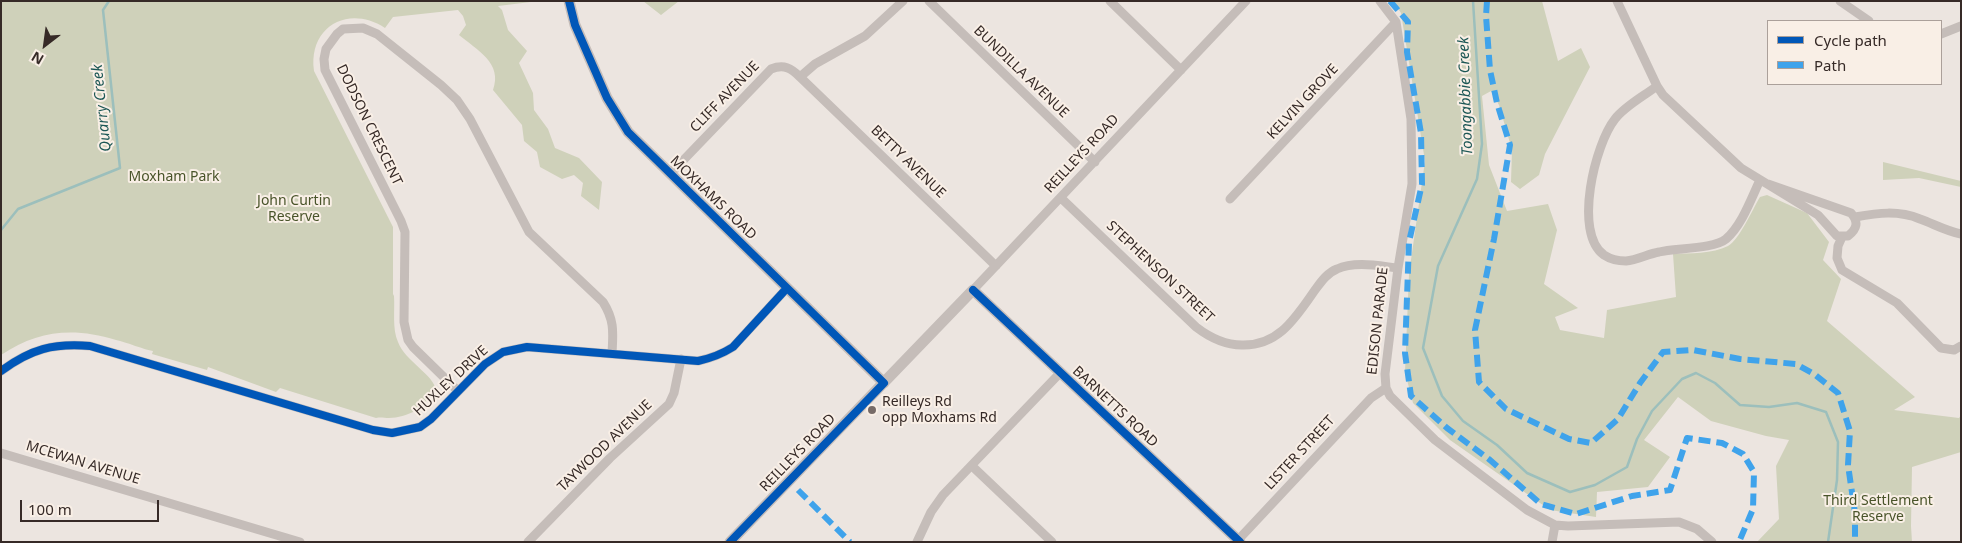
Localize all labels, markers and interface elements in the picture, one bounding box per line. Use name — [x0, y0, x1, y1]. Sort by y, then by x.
north arrow — [20, 20, 70, 70]
legend — [1767, 20, 1942, 85]
street label: BUNDILLA AVENUE — [970, 22, 1072, 122]
text: Cycle path — [1814, 30, 1887, 50]
water label: Toongabbie Creek — [1455, 36, 1477, 156]
text: N — [28, 47, 47, 70]
text: Path — [1814, 55, 1846, 75]
street label: CLIFF AVENUE — [687, 58, 763, 136]
street label: KELVIN GROVE — [1264, 61, 1342, 143]
street label: DODSON CRESCENT — [332, 62, 406, 188]
water label: Quarry Creek — [88, 63, 116, 153]
street label: REILLEYS ROAD — [1041, 111, 1123, 197]
street label: BETTY AVENUE — [867, 122, 949, 202]
street label: MOXHAMS ROAD — [666, 153, 760, 243]
park label: Moxham Park — [128, 169, 220, 185]
park label: John Curtin Reserve — [257, 193, 331, 226]
street label: STEPHENSON STREET — [1103, 218, 1217, 326]
street label: EDISON PARADE — [1364, 266, 1392, 376]
street label: HUXLEY DRIVE — [410, 342, 492, 420]
street label: BARNETTS ROAD — [1069, 363, 1161, 451]
place label: Reilleys Rd opp Moxhams Rd — [882, 394, 997, 427]
street label: TAYWOOD AVENUE — [554, 397, 656, 495]
marker: Reilleys Rd opp Moxhams Rd — [866, 404, 878, 416]
street label: REILLEYS ROAD — [757, 411, 839, 495]
street label: LISTER STREET — [1261, 412, 1339, 494]
street label: MCEWAN AVENUE — [24, 438, 142, 488]
scale bar — [22, 490, 161, 522]
park label: Third Settlement Reserve — [1823, 493, 1933, 526]
text: 100 m — [28, 499, 72, 519]

